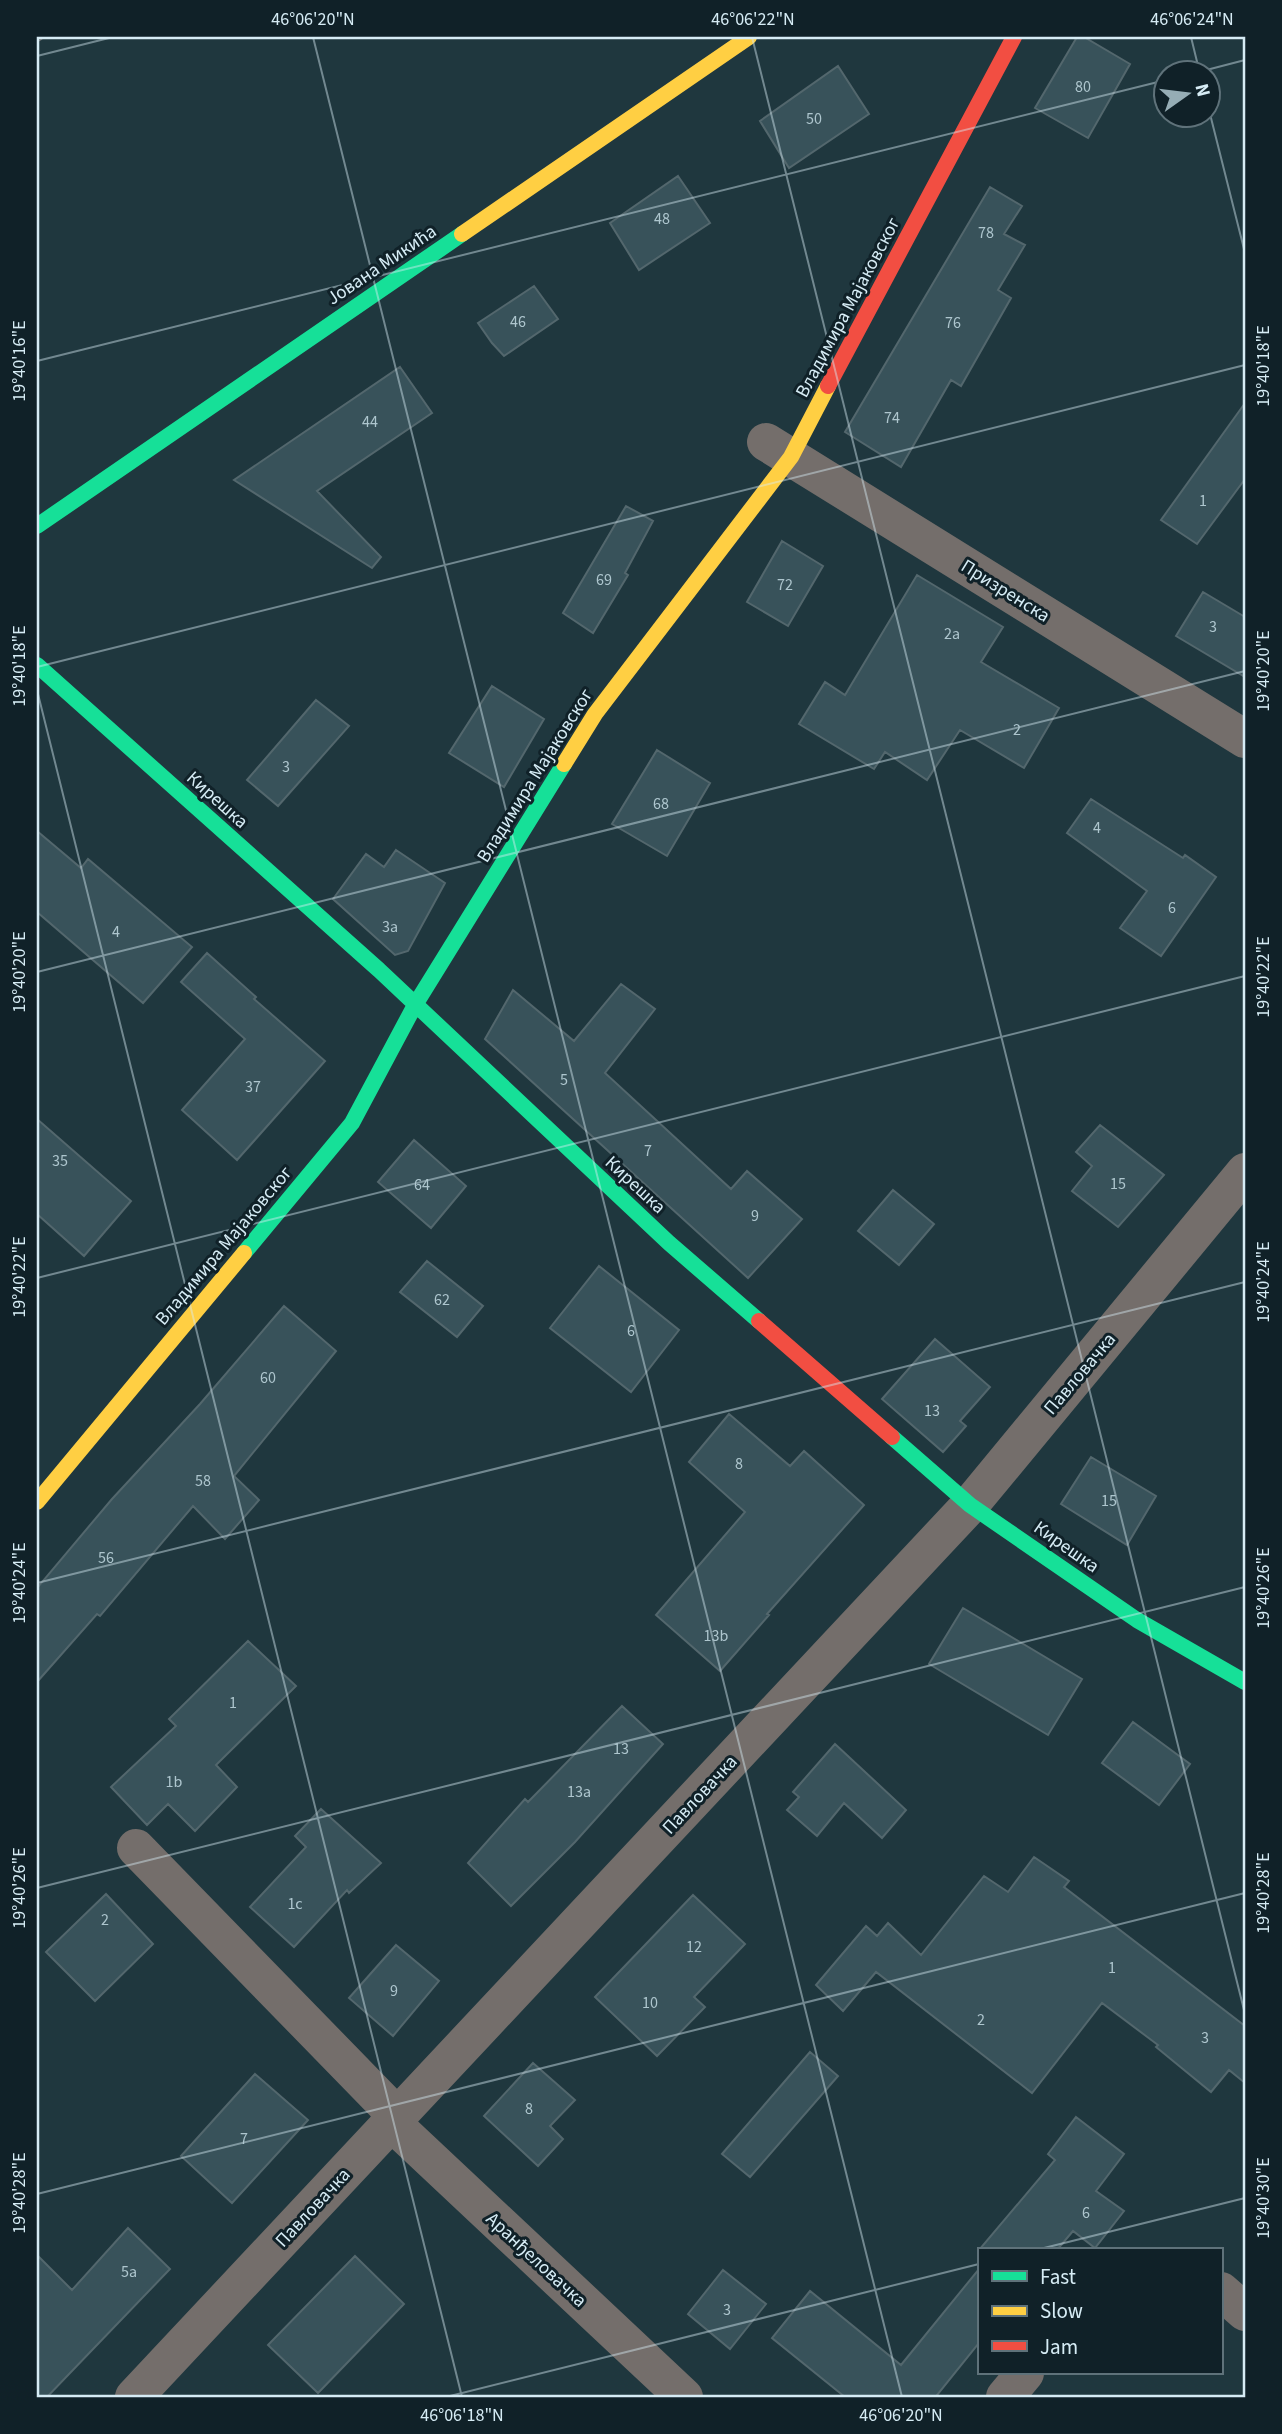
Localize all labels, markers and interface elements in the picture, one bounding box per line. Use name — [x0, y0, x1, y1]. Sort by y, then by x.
text: 46°06'20"N — [271, 7, 355, 32]
text: 46°06'22"N — [711, 7, 795, 32]
text: 46°06'24"N — [1150, 7, 1234, 32]
north arrow — [1152, 60, 1222, 130]
house number: 80 — [1075, 76, 1091, 98]
text: N — [1187, 81, 1217, 100]
house number: 50 — [806, 108, 822, 130]
house number: 48 — [654, 208, 670, 230]
street label: Владимира Мајаковског — [789, 213, 907, 403]
street label: Јована Микића — [322, 218, 442, 312]
house number: 78 — [978, 222, 994, 244]
house number: 46 — [510, 311, 526, 333]
house number: 76 — [945, 312, 961, 334]
text: 19°40'16"E — [7, 320, 32, 402]
text: 19°40'18"E — [1251, 325, 1276, 407]
house number: 74 — [884, 407, 900, 429]
house number: 44 — [362, 411, 378, 433]
house number: 1 — [1199, 490, 1207, 512]
street label: Призренска — [956, 553, 1055, 629]
house number: 69 — [596, 569, 612, 591]
house number: 72 — [777, 574, 793, 596]
house number: 3 — [1209, 616, 1217, 638]
house number: 2a — [944, 623, 960, 645]
text: 19°40'18"E — [7, 625, 32, 707]
text: 19°40'20"E — [1251, 630, 1276, 712]
street label: Владимира Мајаковског — [471, 683, 600, 868]
house number: 2 — [1013, 719, 1021, 741]
house number: 3 — [282, 756, 290, 778]
street label: Кирешка — [180, 765, 254, 835]
house number: 68 — [653, 793, 669, 815]
house number: 4 — [1093, 817, 1101, 839]
house number: 6 — [1168, 897, 1176, 919]
house number: 3a — [382, 916, 398, 938]
house number: 4 — [112, 921, 120, 943]
text: 19°40'20"E — [7, 931, 32, 1013]
text: 19°40'22"E — [1251, 936, 1276, 1018]
house number: 5 — [560, 1069, 568, 1091]
house number: 37 — [245, 1076, 261, 1098]
house number: 7 — [644, 1140, 652, 1162]
house number: 35 — [52, 1150, 68, 1172]
street label: Кирешка — [598, 1150, 672, 1220]
street label: Владимира Мајаковског — [149, 1160, 299, 1331]
house number: 15 — [1110, 1173, 1126, 1195]
house number: 64 — [414, 1174, 430, 1196]
house number: 9 — [751, 1205, 759, 1227]
text: 19°40'22"E — [7, 1236, 32, 1318]
text: 19°40'24"E — [1251, 1241, 1276, 1323]
house number: 62 — [434, 1289, 450, 1311]
house number: 6 — [627, 1320, 635, 1342]
street label: Павловачка — [1038, 1327, 1123, 1421]
house number: 60 — [260, 1367, 276, 1389]
house number: 13 — [924, 1400, 940, 1422]
house number: 8 — [735, 1453, 743, 1475]
house number: 58 — [195, 1470, 211, 1492]
house number: 15 — [1101, 1490, 1117, 1512]
street label: Кирешка — [1028, 1515, 1104, 1580]
text: 19°40'24"E — [7, 1542, 32, 1624]
house number: 56 — [98, 1547, 114, 1569]
text: 19°40'26"E — [1251, 1547, 1276, 1629]
house number: 13b — [704, 1625, 729, 1647]
house number: 1 — [229, 1692, 237, 1714]
house number: 13 — [613, 1738, 629, 1760]
street label: Павловачка — [656, 1749, 744, 1841]
house number: 1b — [166, 1771, 183, 1793]
house number: 13a — [567, 1781, 591, 1803]
text: 19°40'26"E — [7, 1847, 32, 1929]
text: 19°40'28"E — [1251, 1852, 1276, 1934]
house number: 1c — [287, 1893, 303, 1915]
house number: 2 — [101, 1909, 109, 1931]
house number: 12 — [686, 1936, 702, 1958]
house number: 1 — [1108, 1957, 1116, 1979]
house number: 9 — [390, 1980, 398, 2002]
house number: 10 — [642, 1992, 658, 2014]
house number: 2 — [977, 2009, 985, 2031]
house number: 3 — [1201, 2027, 1209, 2049]
house number: 8 — [525, 2098, 533, 2120]
house number: 7 — [240, 2128, 248, 2150]
text: 19°40'28"E — [7, 2152, 32, 2234]
text: 19°40'30"E — [1251, 2157, 1276, 2239]
street label: Павловачка — [269, 2162, 357, 2254]
house number: 6 — [1082, 2202, 1090, 2224]
street label: Аранђеловачка — [480, 2206, 592, 2314]
legend — [978, 2248, 1222, 2374]
house number: 5a — [121, 2261, 137, 2283]
text: Fast — [1040, 2262, 1076, 2292]
text: Slow — [1040, 2296, 1083, 2326]
house number: 3 — [723, 2299, 731, 2321]
text: Jam — [1040, 2332, 1078, 2362]
text: 46°06'18"N — [420, 2403, 504, 2428]
text: 46°06'20"N — [859, 2403, 943, 2428]

